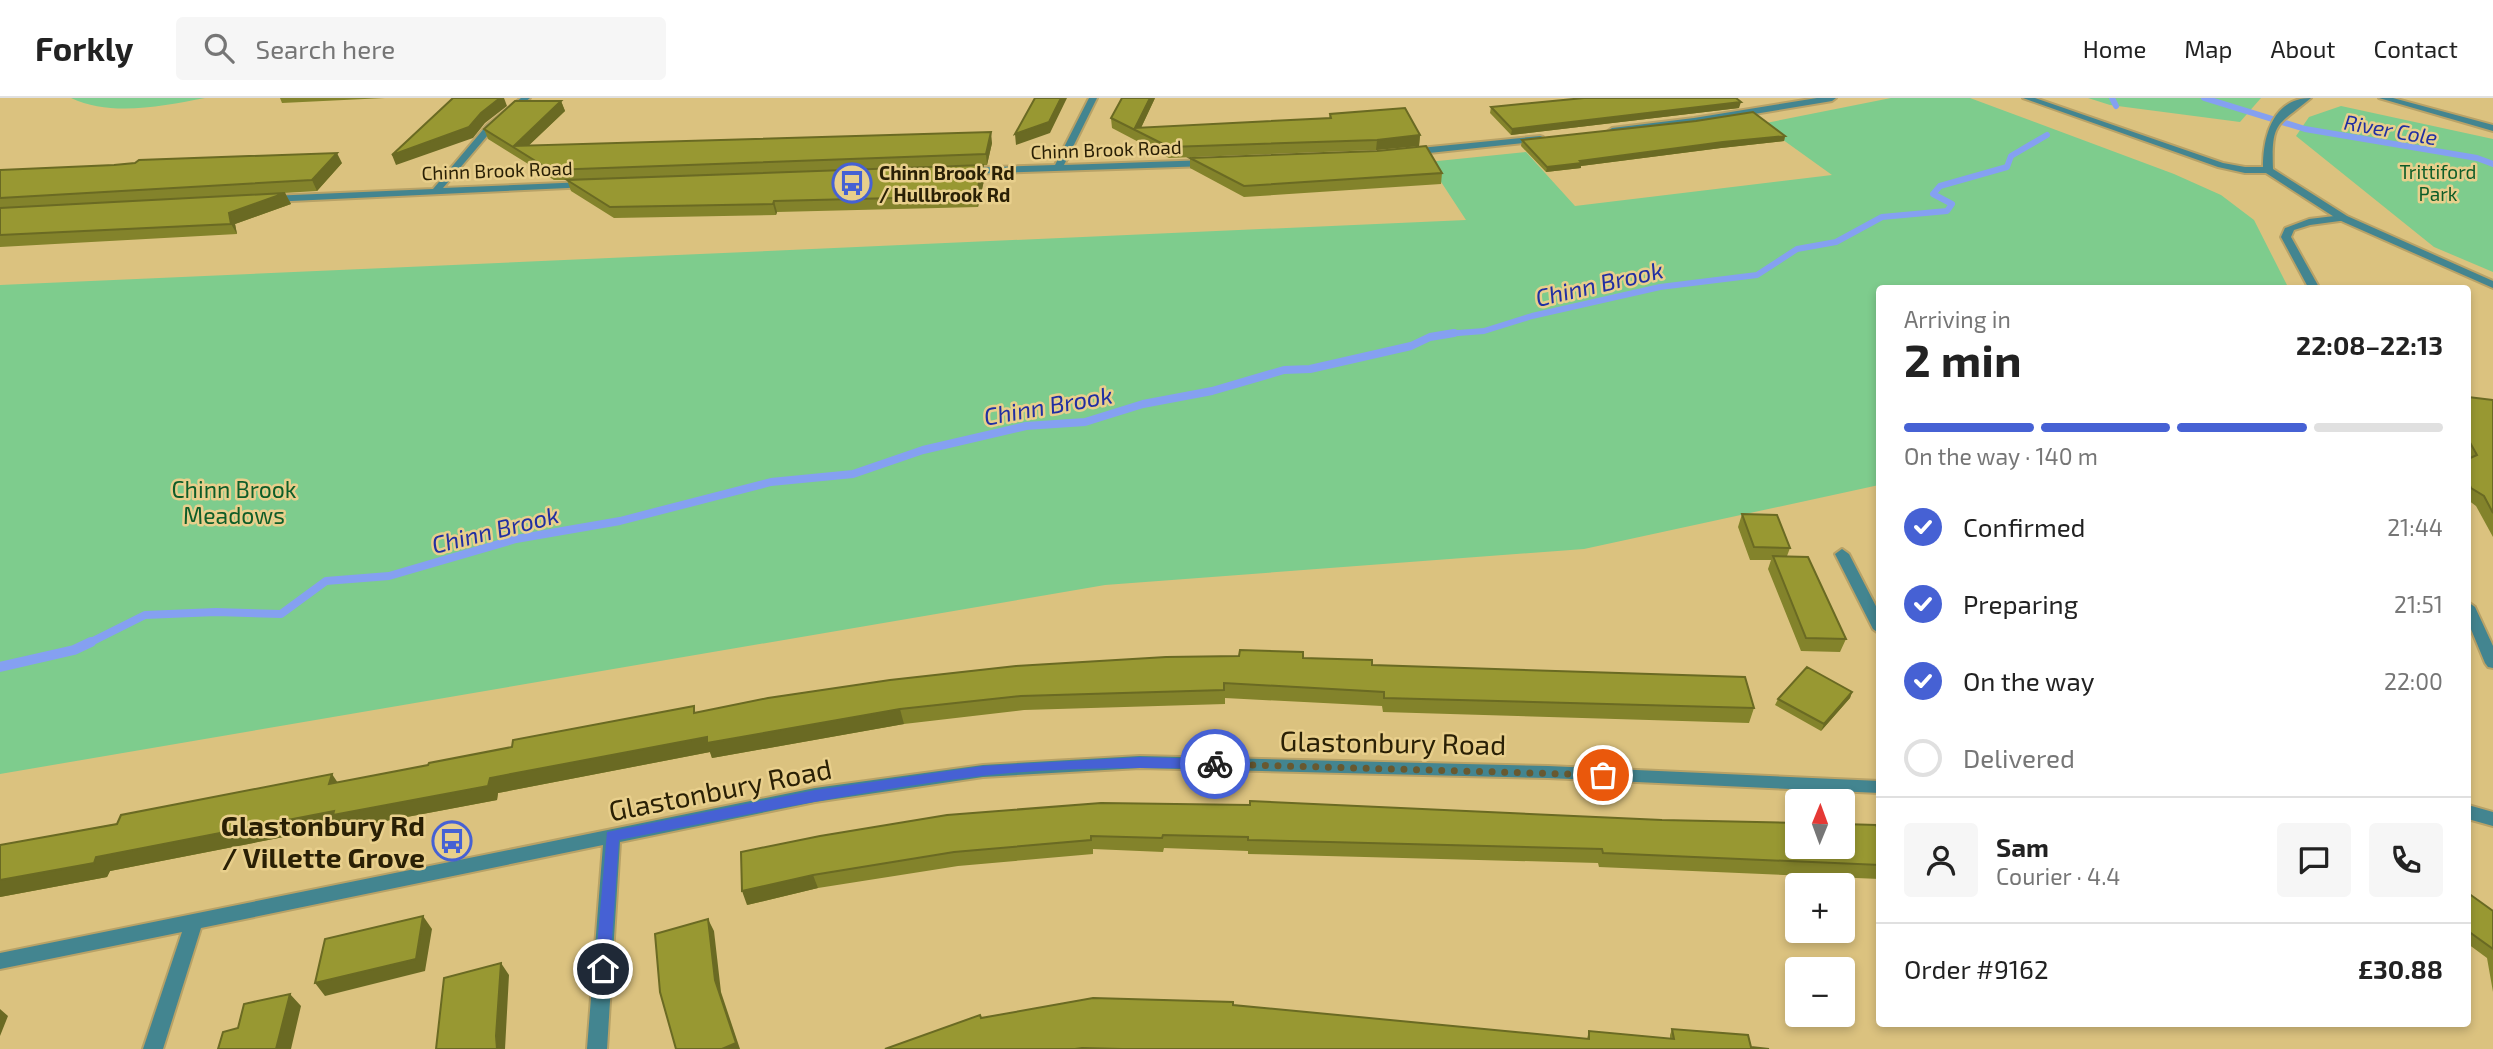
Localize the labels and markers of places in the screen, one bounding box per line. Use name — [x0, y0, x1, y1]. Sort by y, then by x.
place label: Chinn Brook Rd / Hullbrook Rd — [879, 161, 1015, 206]
bus stop icon: Chinn Brook Rd / Hullbrook Rd — [831, 162, 873, 204]
pin — [1573, 745, 1633, 805]
place label: Glastonbury Rd / Villette Grove — [221, 808, 425, 874]
bus stop icon: Glastonbury Rd / Villette Grove — [431, 820, 473, 862]
pin — [573, 939, 633, 999]

